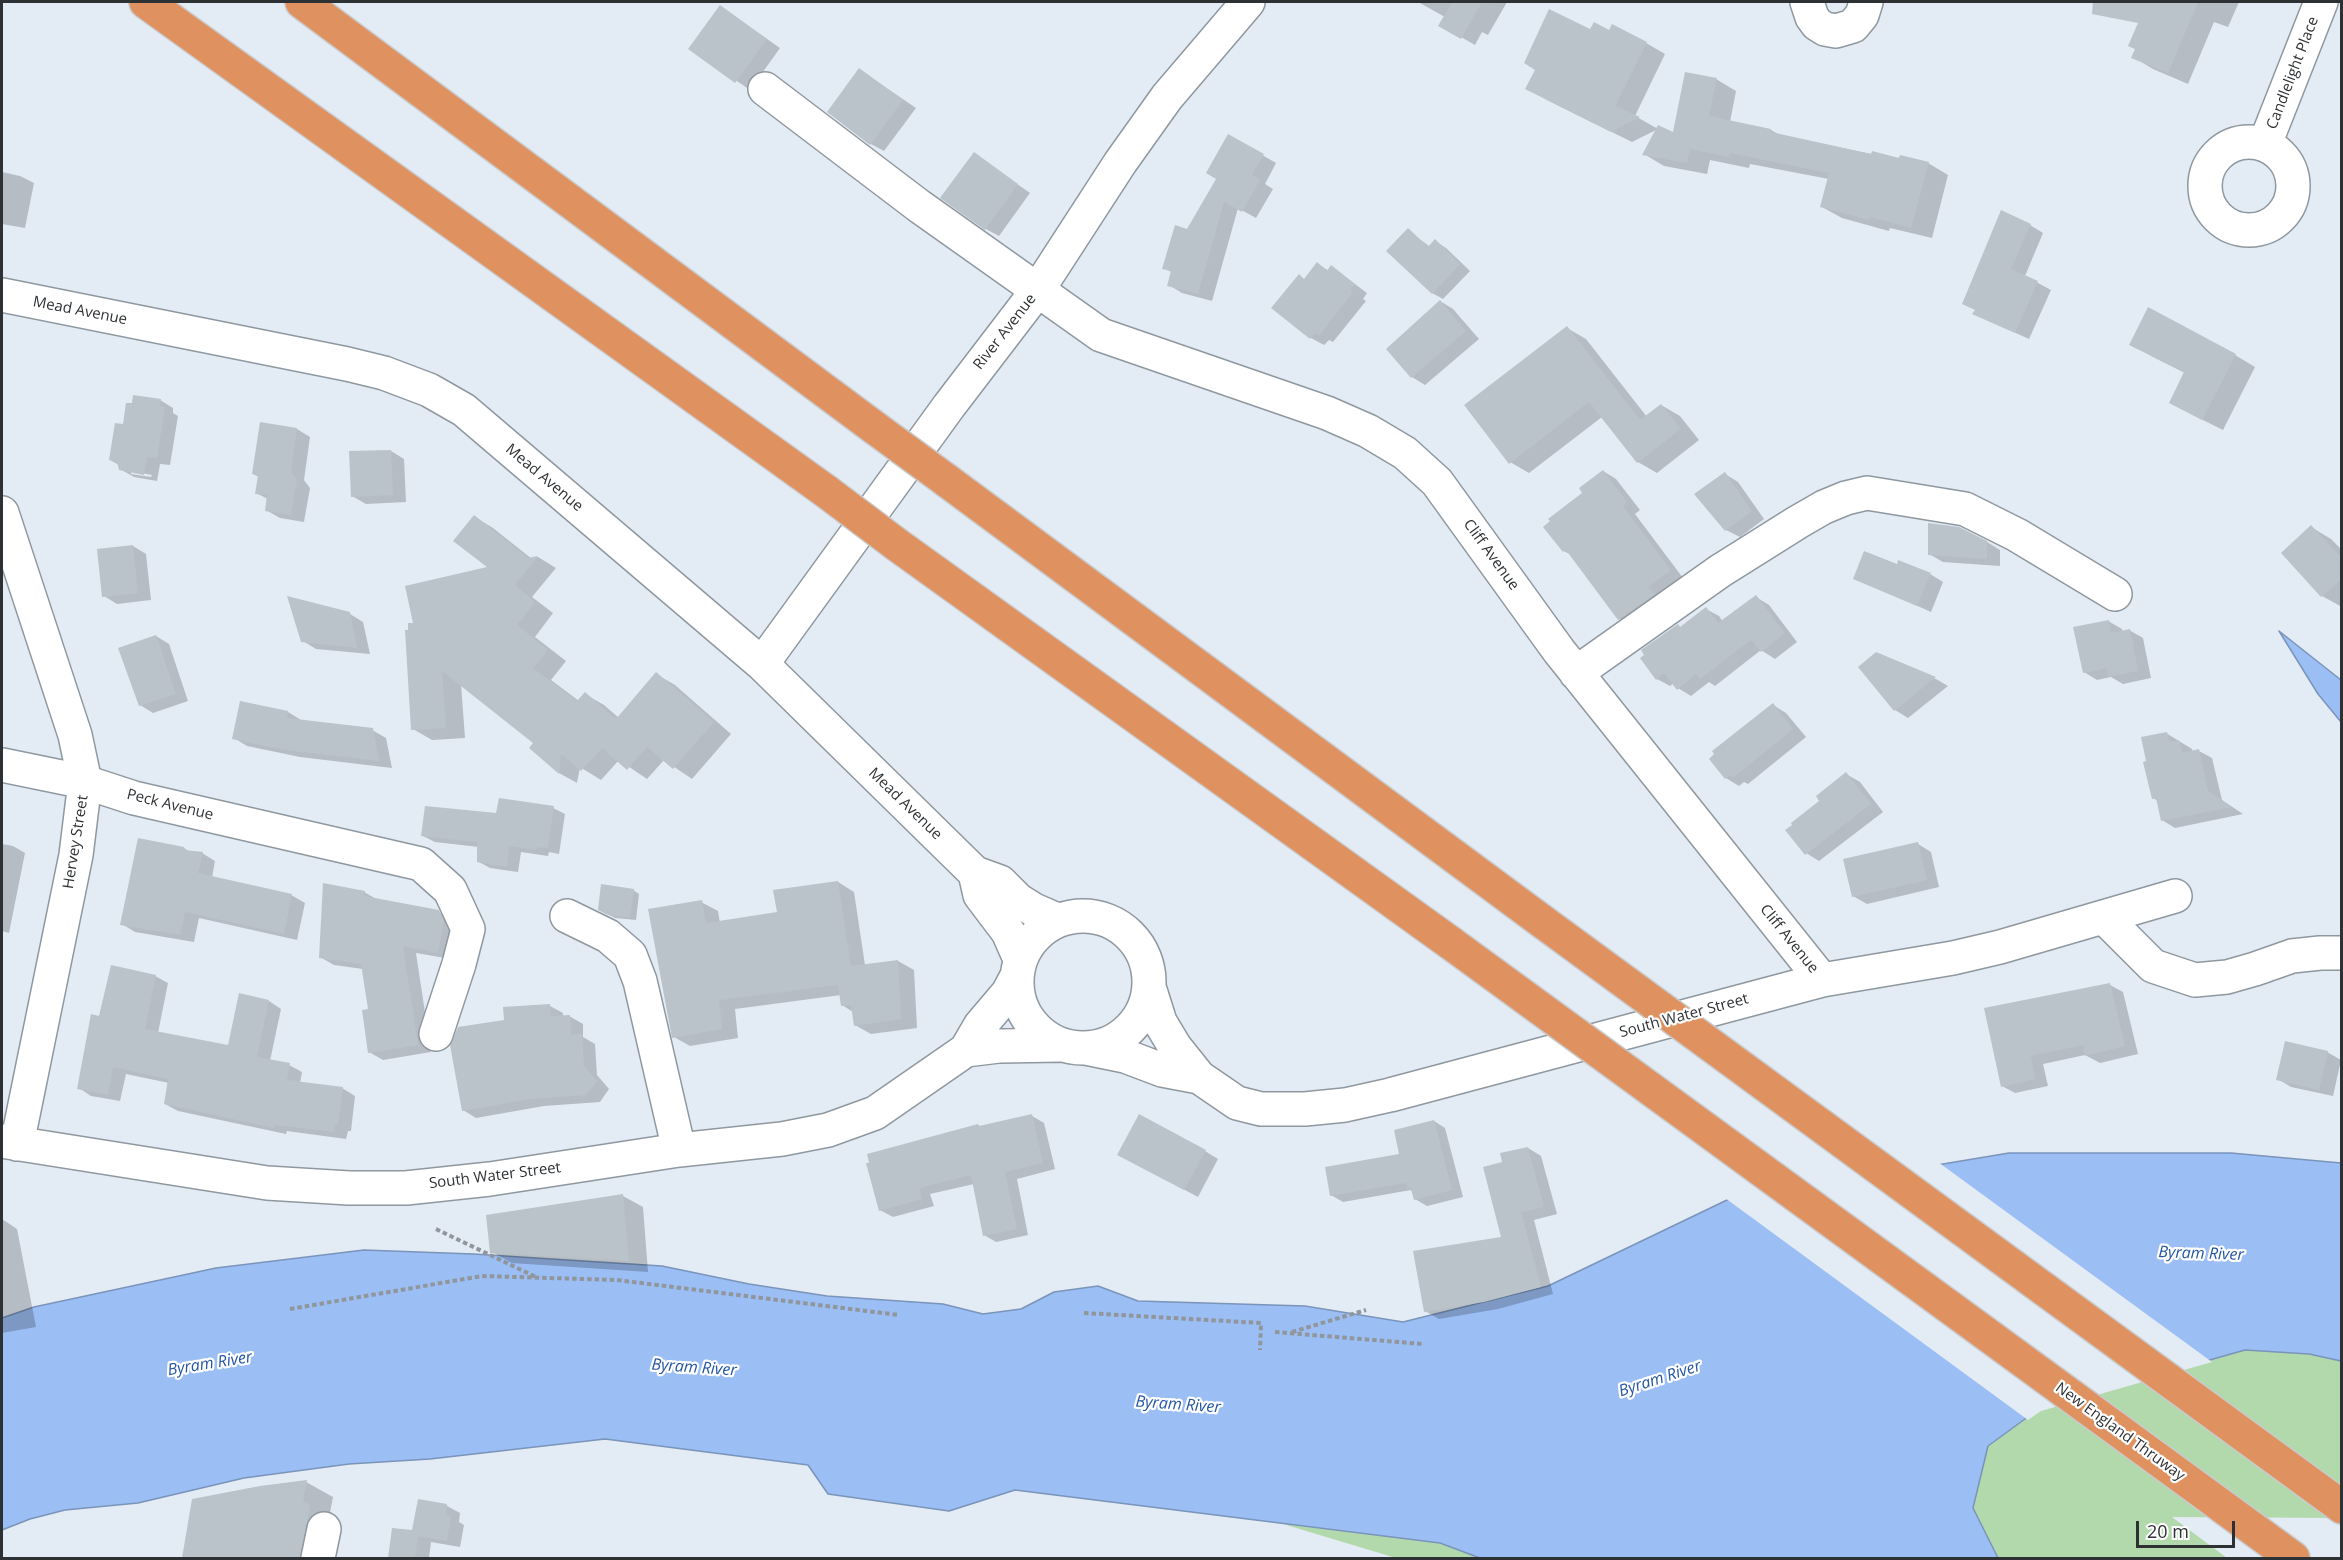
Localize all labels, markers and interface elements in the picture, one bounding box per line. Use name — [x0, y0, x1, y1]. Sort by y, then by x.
street label: Candlelight Place — [2263, 14, 2323, 132]
street label: River Avenue — [970, 291, 1040, 373]
street label: Mead Avenue — [31, 293, 129, 329]
street label: Mead Avenue — [502, 440, 586, 516]
street label: Cliff Avenue — [1459, 516, 1523, 594]
street label: Mead Avenue — [864, 764, 946, 844]
street label: Peck Avenue — [125, 786, 215, 824]
street label: Hervey Street — [60, 794, 92, 890]
street label: Cliff Avenue — [1756, 901, 1822, 977]
street label: South Water Street — [1618, 990, 1750, 1042]
street label: South Water Street — [428, 1159, 562, 1193]
water label: Byram River — [2158, 1243, 2244, 1265]
water label: Byram River — [166, 1348, 254, 1380]
water label: Byram River — [651, 1355, 737, 1381]
water label: Byram River — [1616, 1357, 1704, 1401]
street label: New England Thruway — [2052, 1379, 2188, 1485]
water label: Byram River — [1135, 1392, 1221, 1418]
scale bar — [2139, 1509, 2238, 1547]
text: 20 m — [2147, 1519, 2189, 1543]

